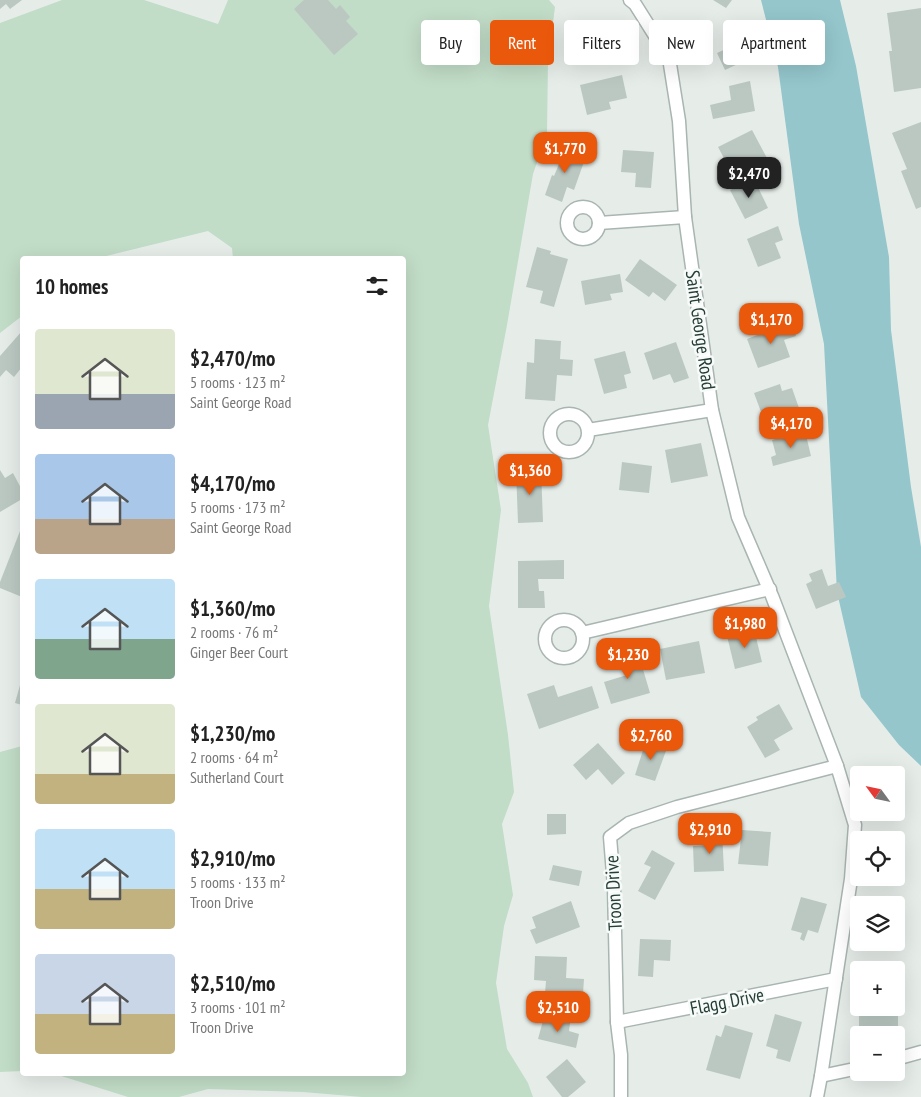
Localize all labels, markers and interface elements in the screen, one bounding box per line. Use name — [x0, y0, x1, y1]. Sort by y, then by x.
chip: Buy — [421, 20, 480, 65]
chip: Rent — [490, 20, 554, 65]
chip: Filters — [564, 20, 639, 65]
chip: New — [649, 20, 713, 65]
chip: Apartment — [723, 20, 825, 65]
pin: $1,770 — [524, 132, 606, 174]
text: $1,770 — [544, 138, 586, 158]
pin: $2,470 — [708, 156, 790, 199]
text: $2,470 — [728, 163, 770, 183]
street label: Saint George Road — [681, 269, 721, 391]
icon: filters — [363, 272, 391, 300]
text: 10 homes — [35, 273, 108, 300]
pin: $1,170 — [730, 302, 812, 345]
text: $1,170 — [750, 309, 792, 329]
text: $2,470/mo — [190, 345, 275, 372]
icon: home — [75, 349, 135, 409]
text: 5 rooms · 123 m² — [190, 372, 286, 392]
text: Saint George Road — [190, 392, 291, 412]
pin: $4,170 — [750, 406, 832, 449]
text: $4,170 — [770, 413, 812, 433]
pin: $1,360 — [489, 454, 571, 496]
text: $1,360 — [509, 460, 551, 480]
text: $4,170/mo — [190, 470, 275, 497]
icon: home — [75, 474, 135, 534]
text: 5 rooms · 173 m² — [190, 497, 286, 517]
text: Saint George Road — [190, 517, 291, 537]
text: $1,360/mo — [190, 595, 275, 622]
icon: home — [75, 599, 135, 659]
pin: $1,980 — [704, 606, 786, 649]
text: $1,980 — [724, 613, 766, 633]
text: 2 rooms · 76 m² — [190, 622, 278, 642]
pin: $1,230 — [587, 638, 669, 680]
text: Ginger Beer Court — [190, 642, 288, 662]
text: $1,230 — [607, 644, 649, 664]
pin: $2,760 — [610, 718, 692, 761]
text: $1,230/mo — [190, 720, 275, 747]
icon: home — [75, 724, 135, 784]
text: $2,760 — [630, 725, 672, 745]
text: 2 rooms · 64 m² — [190, 747, 278, 767]
north arrow — [850, 766, 905, 821]
map controls — [850, 766, 905, 1081]
text: Sutherland Court — [190, 767, 284, 787]
pin: $2,910 — [669, 812, 751, 855]
text: $2,910 — [689, 819, 731, 839]
button: locate — [850, 831, 905, 886]
text: $2,910/mo — [190, 845, 275, 872]
icon: home — [75, 849, 135, 909]
street label: Troon Drive — [599, 855, 627, 931]
text: 5 rooms · 133 m² — [190, 872, 286, 892]
text: Troon Drive — [190, 892, 254, 912]
button: layers — [850, 896, 905, 951]
button: + — [850, 961, 905, 1016]
text: $2,510/mo — [190, 970, 275, 997]
icon: home — [75, 974, 135, 1034]
street label: Flagg Drive — [688, 982, 766, 1020]
pin: $2,510 — [517, 990, 599, 1033]
text: 3 rooms · 101 m² — [190, 997, 286, 1017]
text: $2,510 — [537, 997, 579, 1017]
text: Troon Drive — [190, 1017, 254, 1037]
button: − — [850, 1026, 905, 1081]

